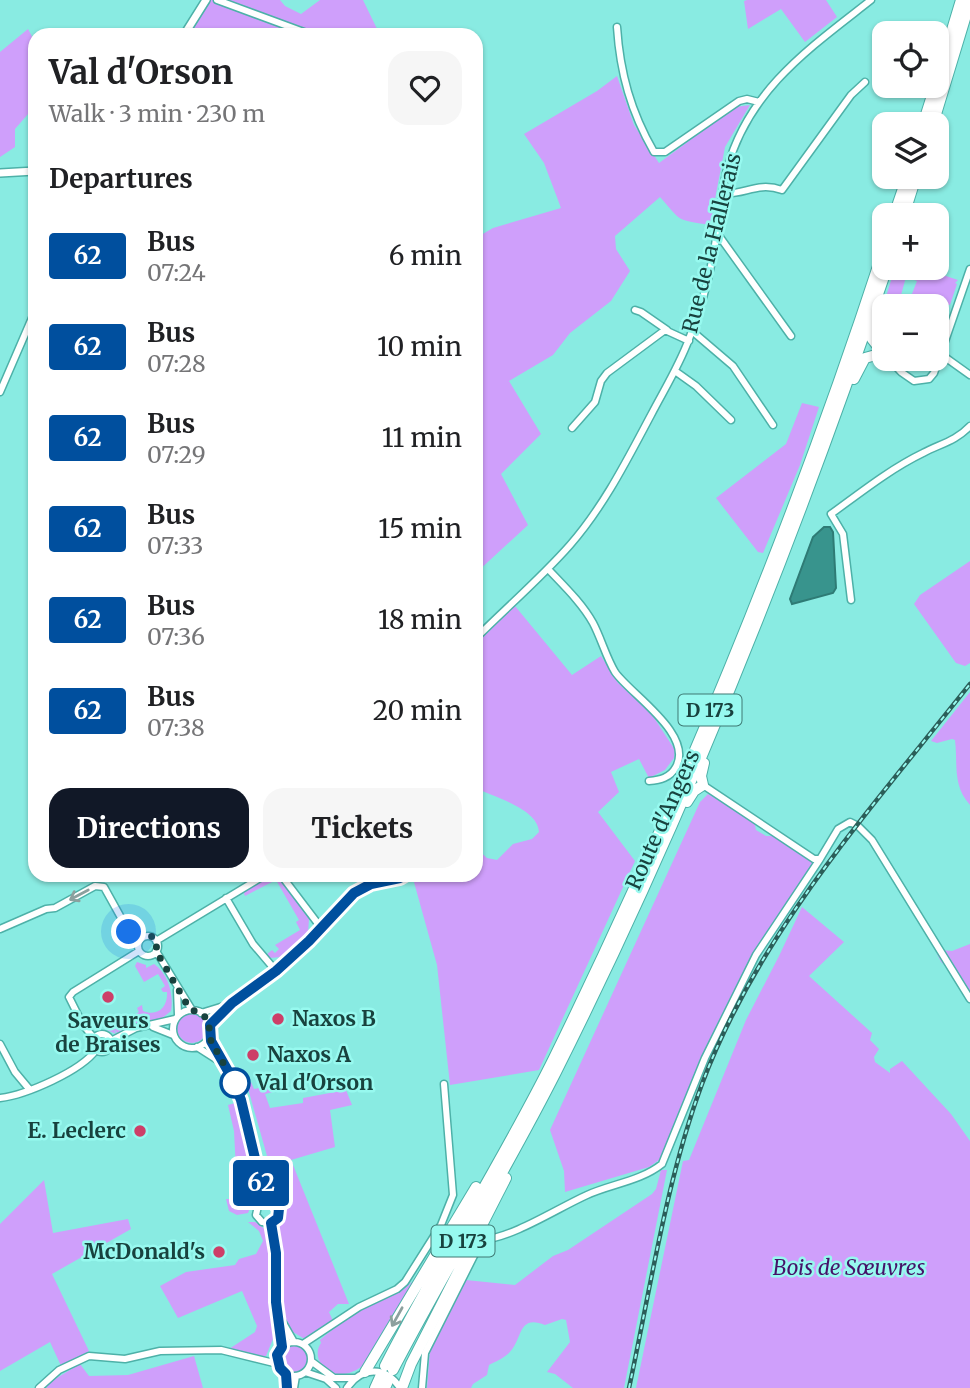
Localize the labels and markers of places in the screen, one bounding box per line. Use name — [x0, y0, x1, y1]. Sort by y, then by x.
marker: Saveurs de Braises — [100, 989, 116, 1005]
place label: Naxos B — [292, 1005, 376, 1032]
place label: Saveurs de Braises — [55, 1007, 161, 1058]
marker: Naxos B — [270, 1011, 286, 1027]
place label: Naxos A — [267, 1041, 352, 1068]
marker: Naxos A — [245, 1047, 261, 1063]
marker: Val d'Orson — [220, 1068, 250, 1098]
place label: Val d'Orson — [255, 1069, 373, 1096]
place label: E. Leclerc — [27, 1117, 126, 1144]
marker: E. Leclerc — [132, 1123, 148, 1139]
place label: McDonald's — [83, 1238, 205, 1265]
marker: McDonald's — [211, 1244, 227, 1260]

